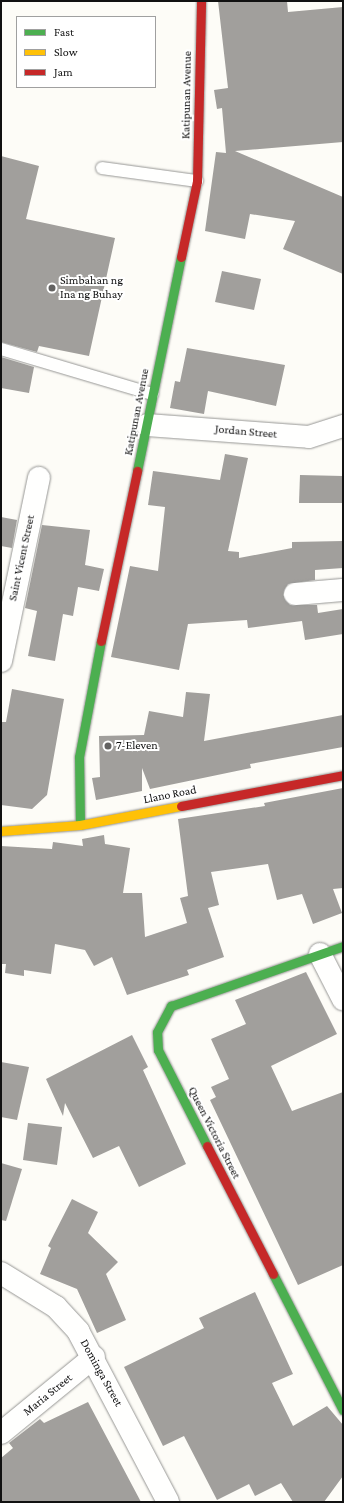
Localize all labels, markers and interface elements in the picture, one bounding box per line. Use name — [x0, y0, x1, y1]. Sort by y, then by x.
legend — [16, 16, 156, 88]
text: Fast — [54, 25, 74, 39]
text: Slow — [54, 45, 78, 59]
street label: Katipunan Avenue — [179, 51, 195, 139]
text: Jam — [54, 65, 73, 79]
place label: Simbahan ng Ina ng Buhay — [60, 274, 123, 302]
marker: Simbahan ng Ina ng Buhay — [47, 283, 57, 293]
street label: Katipunan Avenue — [122, 367, 152, 457]
street label: Jordan Street — [214, 422, 278, 442]
street label: Saint Vicent Street — [6, 514, 38, 602]
place label: 7-Eleven — [116, 739, 158, 753]
marker: 7-Eleven — [103, 741, 113, 751]
street label: Llano Road — [142, 783, 198, 807]
street label: Queen Victoria Street — [185, 1084, 243, 1182]
street label: Dominga Street — [77, 1337, 125, 1409]
street label: Maria Street — [21, 1371, 75, 1419]

